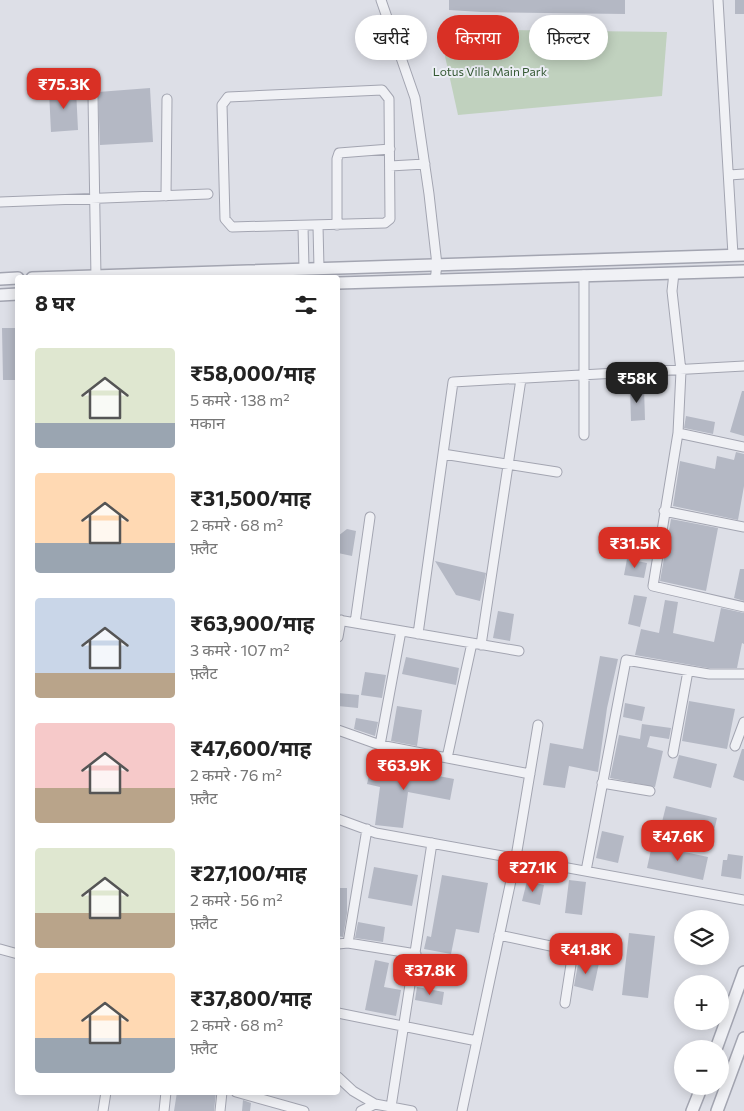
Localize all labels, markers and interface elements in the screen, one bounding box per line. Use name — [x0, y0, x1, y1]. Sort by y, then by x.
chip: खरीदें — [355, 15, 427, 60]
chip: किराया — [437, 15, 519, 60]
chip: फ़िल्टर — [529, 15, 608, 60]
park label: Lotus Villa Main Park — [433, 64, 548, 78]
pin: ₹75.3K — [23, 68, 105, 110]
text: ₹75.3K — [38, 74, 90, 93]
text: 8 घर — [35, 290, 75, 315]
icon: filters — [292, 291, 320, 319]
text: ₹58,000/माह — [190, 360, 316, 385]
pin: ₹58K — [607, 362, 667, 404]
icon: home — [75, 368, 135, 428]
text: ₹58K — [617, 368, 657, 387]
text: 5 कमरे · 138 m² — [190, 390, 290, 409]
text: मकान — [190, 413, 225, 432]
text: ₹31,500/माह — [190, 485, 311, 510]
icon: home — [75, 493, 135, 553]
text: 2 कमरे · 68 m² — [190, 515, 283, 534]
pin: ₹31.5K — [594, 526, 676, 569]
text: ₹31.5K — [609, 533, 661, 552]
text: फ़्लैट — [190, 538, 218, 557]
text: ₹63,900/माह — [190, 610, 314, 635]
icon: home — [75, 618, 135, 678]
text: 3 कमरे · 107 m² — [190, 640, 290, 659]
text: फ़्लैट — [190, 663, 218, 682]
text: ₹47,600/माह — [190, 735, 311, 760]
icon: home — [75, 743, 135, 803]
pin: ₹63.9K — [363, 748, 445, 791]
text: ₹63.9K — [377, 755, 431, 774]
text: 2 कमरे · 76 m² — [190, 765, 282, 784]
text: फ़्लैट — [190, 788, 218, 807]
pin: ₹47.6K — [637, 820, 719, 862]
text: ₹47.6K — [652, 826, 704, 845]
pin: ₹27.1K — [492, 850, 574, 893]
text: ₹27.1K — [509, 857, 557, 876]
text: ₹27,100/माह — [190, 860, 307, 885]
icon: home — [75, 868, 135, 928]
text: 2 कमरे · 56 m² — [190, 890, 283, 909]
map controls — [674, 910, 729, 1095]
button: layers — [674, 910, 729, 965]
text: फ़्लैट — [190, 913, 218, 932]
pin: ₹41.8K — [545, 932, 627, 975]
text: ₹41.8K — [560, 939, 612, 958]
pin: ₹37.8K — [389, 954, 471, 996]
text: ₹37.8K — [404, 960, 456, 979]
button: + — [674, 975, 729, 1030]
text: ₹37,800/माह — [190, 985, 312, 1010]
icon: home — [75, 993, 135, 1053]
text: 2 कमरे · 68 m² — [190, 1015, 283, 1034]
text: फ़्लैट — [190, 1038, 218, 1057]
button: − — [674, 1040, 729, 1095]

